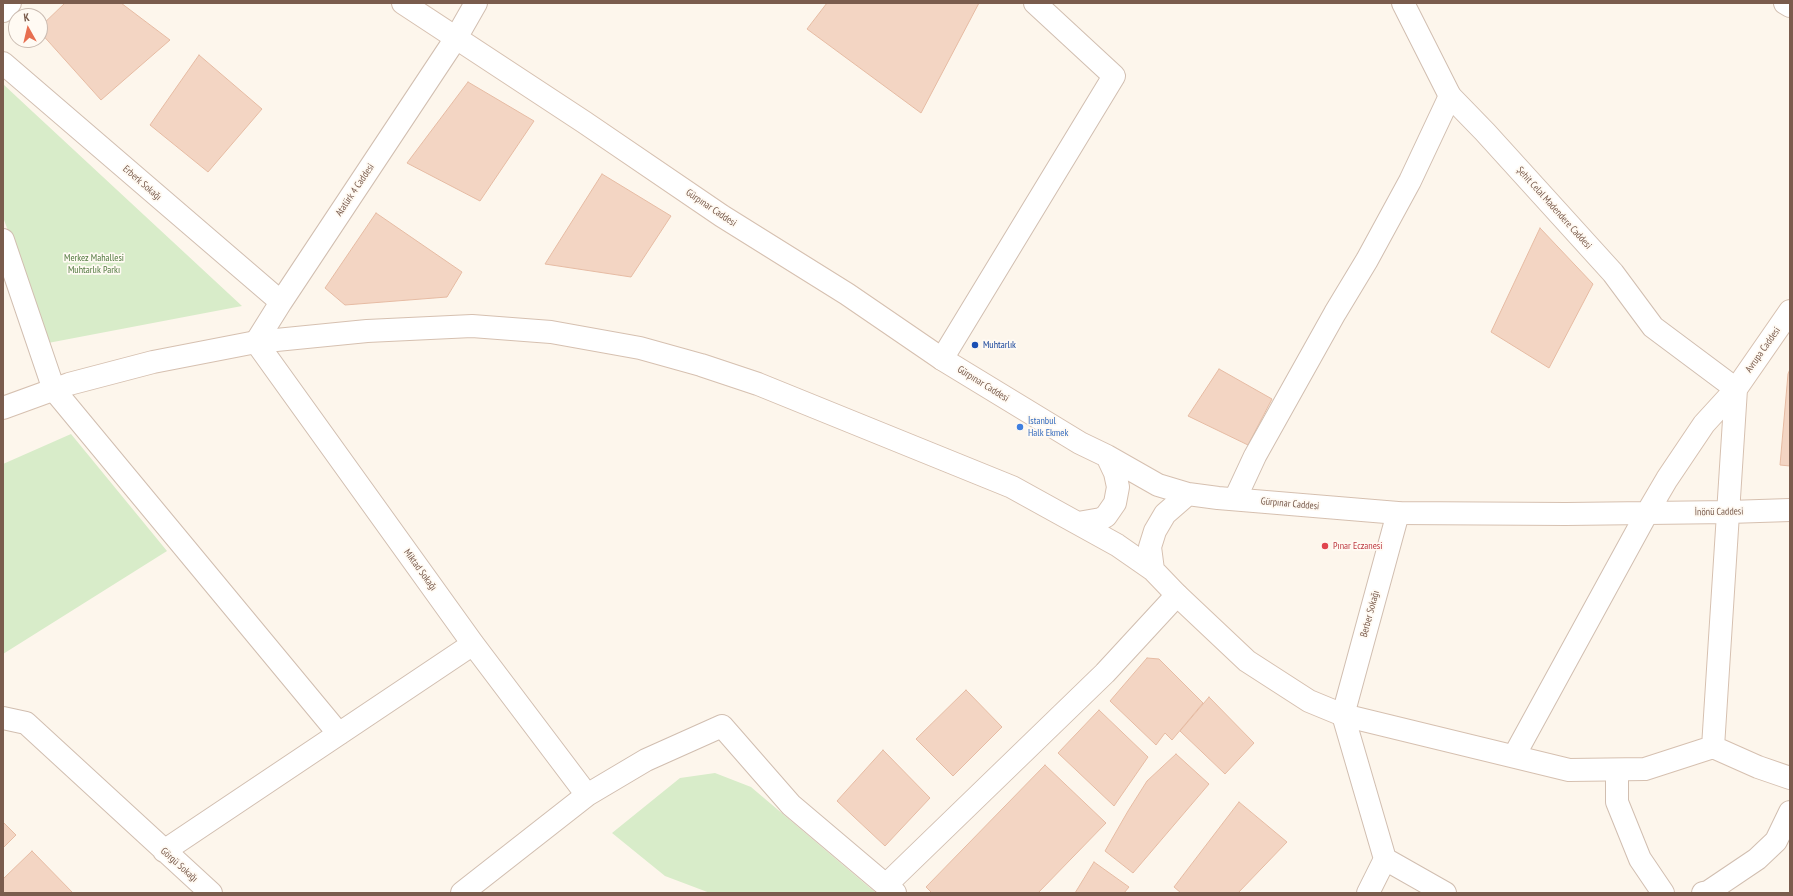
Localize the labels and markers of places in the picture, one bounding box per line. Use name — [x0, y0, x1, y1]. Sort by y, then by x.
place label: Muhtarlık — [983, 339, 1016, 351]
marker: Muhtarlık — [970, 340, 980, 350]
place label: İstanbul Halk Ekmek — [1028, 415, 1068, 438]
marker: İstanbul Halk Ekmek — [1015, 422, 1025, 432]
place label: Pınar Eczanesi — [1333, 540, 1382, 552]
marker: Pınar Eczanesi — [1320, 541, 1330, 551]

